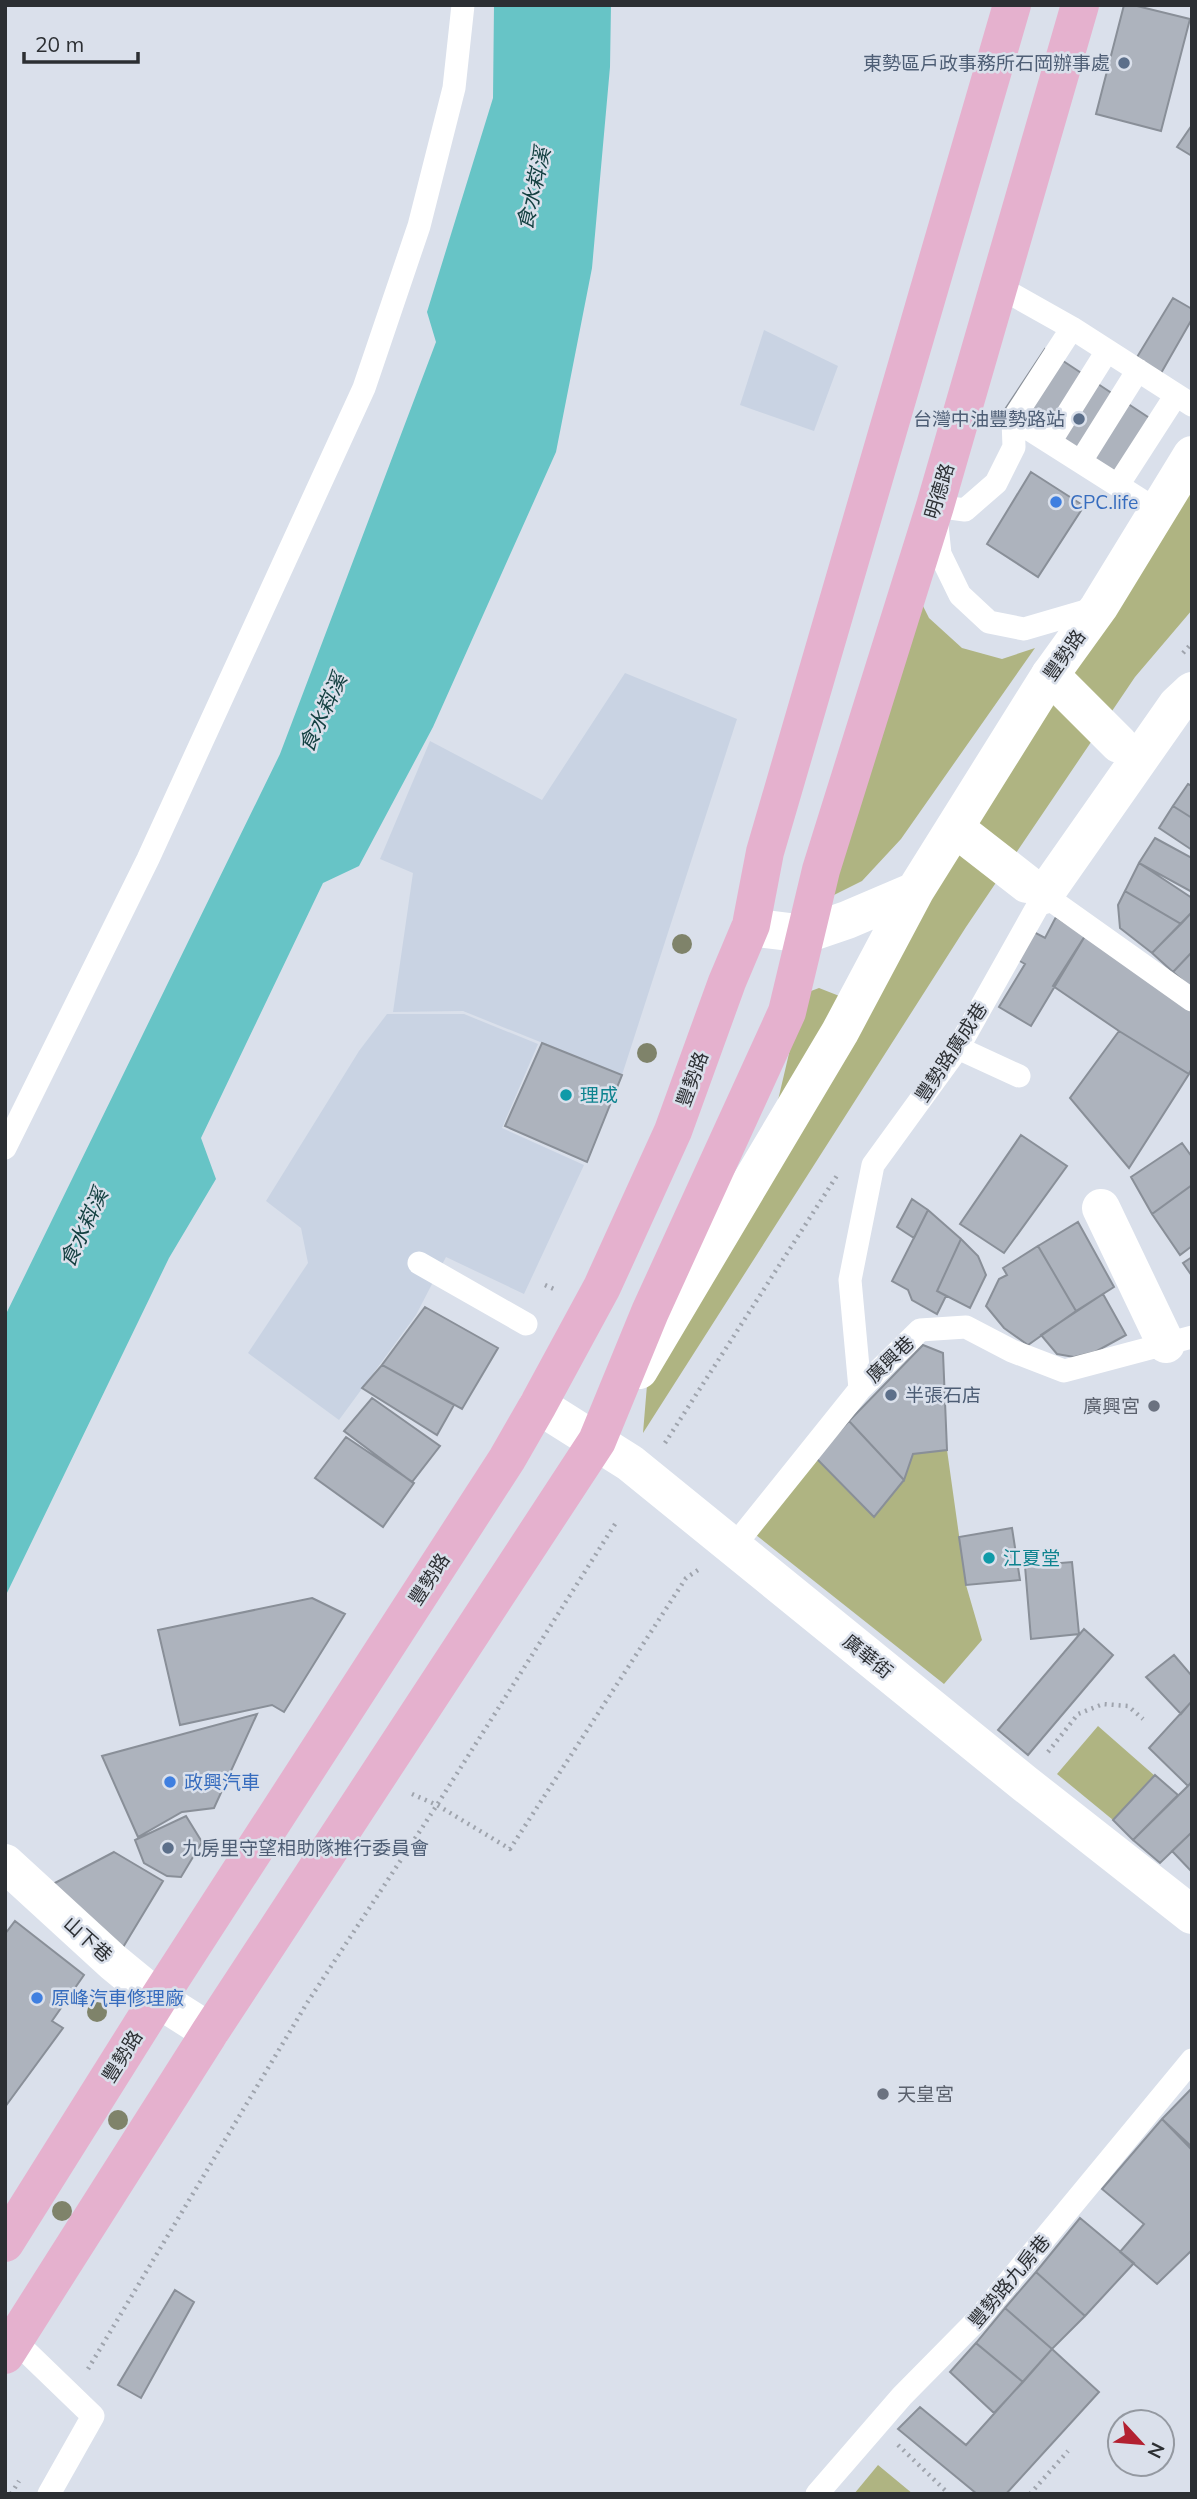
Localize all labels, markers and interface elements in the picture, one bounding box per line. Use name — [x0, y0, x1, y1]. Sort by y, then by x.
scale bar — [24, 21, 138, 65]
text: 20 m — [35, 31, 84, 57]
place label: 東勢區戶政事務所石岡辦事處 — [863, 51, 1110, 75]
marker: 東勢區戶政事務所石岡辦事處 — [1116, 55, 1132, 71]
water label: 食水嵙溪 — [511, 142, 556, 233]
place label: 台灣中油豐勢路站 — [913, 407, 1065, 431]
marker: 台灣中油豐勢路站 — [1071, 411, 1087, 427]
street label: 明德路 — [919, 460, 959, 522]
place label: CPC.life — [1070, 490, 1138, 514]
marker: CPC.life — [1048, 494, 1064, 510]
street label: 豐勢路 — [1038, 625, 1090, 685]
water label: 食水嵙溪 — [293, 666, 353, 756]
street label: 豐勢路廣成巷 — [910, 998, 992, 1106]
street label: 豐勢路 — [671, 1048, 713, 1110]
place label: 理成 — [580, 1083, 618, 1107]
marker: 理成 — [558, 1087, 574, 1103]
water label: 食水嵙溪 — [54, 1181, 114, 1271]
street label: 廣興巷 — [861, 1331, 919, 1387]
place label: 半張石店 — [905, 1383, 981, 1407]
marker: 半張石店 — [883, 1387, 899, 1403]
place label: 廣興宮 — [1083, 1394, 1140, 1418]
marker: 廣興宮 — [1146, 1398, 1162, 1414]
place label: 江夏堂 — [1003, 1546, 1060, 1570]
street label: 豐勢路 — [403, 1549, 455, 1609]
marker: 江夏堂 — [981, 1550, 997, 1566]
street label: 廣華街 — [838, 1629, 898, 1683]
place label: 政興汽車 — [184, 1770, 260, 1794]
marker: 政興汽車 — [162, 1774, 178, 1790]
place label: 九房里守望相助隊推行委員會 — [182, 1836, 429, 1860]
marker: 九房里守望相助隊推行委員會 — [160, 1840, 176, 1856]
street label: 山下巷 — [59, 1911, 117, 1967]
place label: 原峰汽車修理廠 — [51, 1986, 184, 2010]
marker: 原峰汽車修理廠 — [29, 1990, 45, 2006]
street label: 豐勢路 — [97, 2025, 147, 2087]
place label: 天皇宮 — [897, 2082, 954, 2106]
marker: 天皇宮 — [875, 2086, 891, 2102]
street label: 豐勢路九房巷 — [963, 2230, 1055, 2332]
north arrow — [1106, 2408, 1176, 2478]
text: N — [1142, 2439, 1170, 2462]

